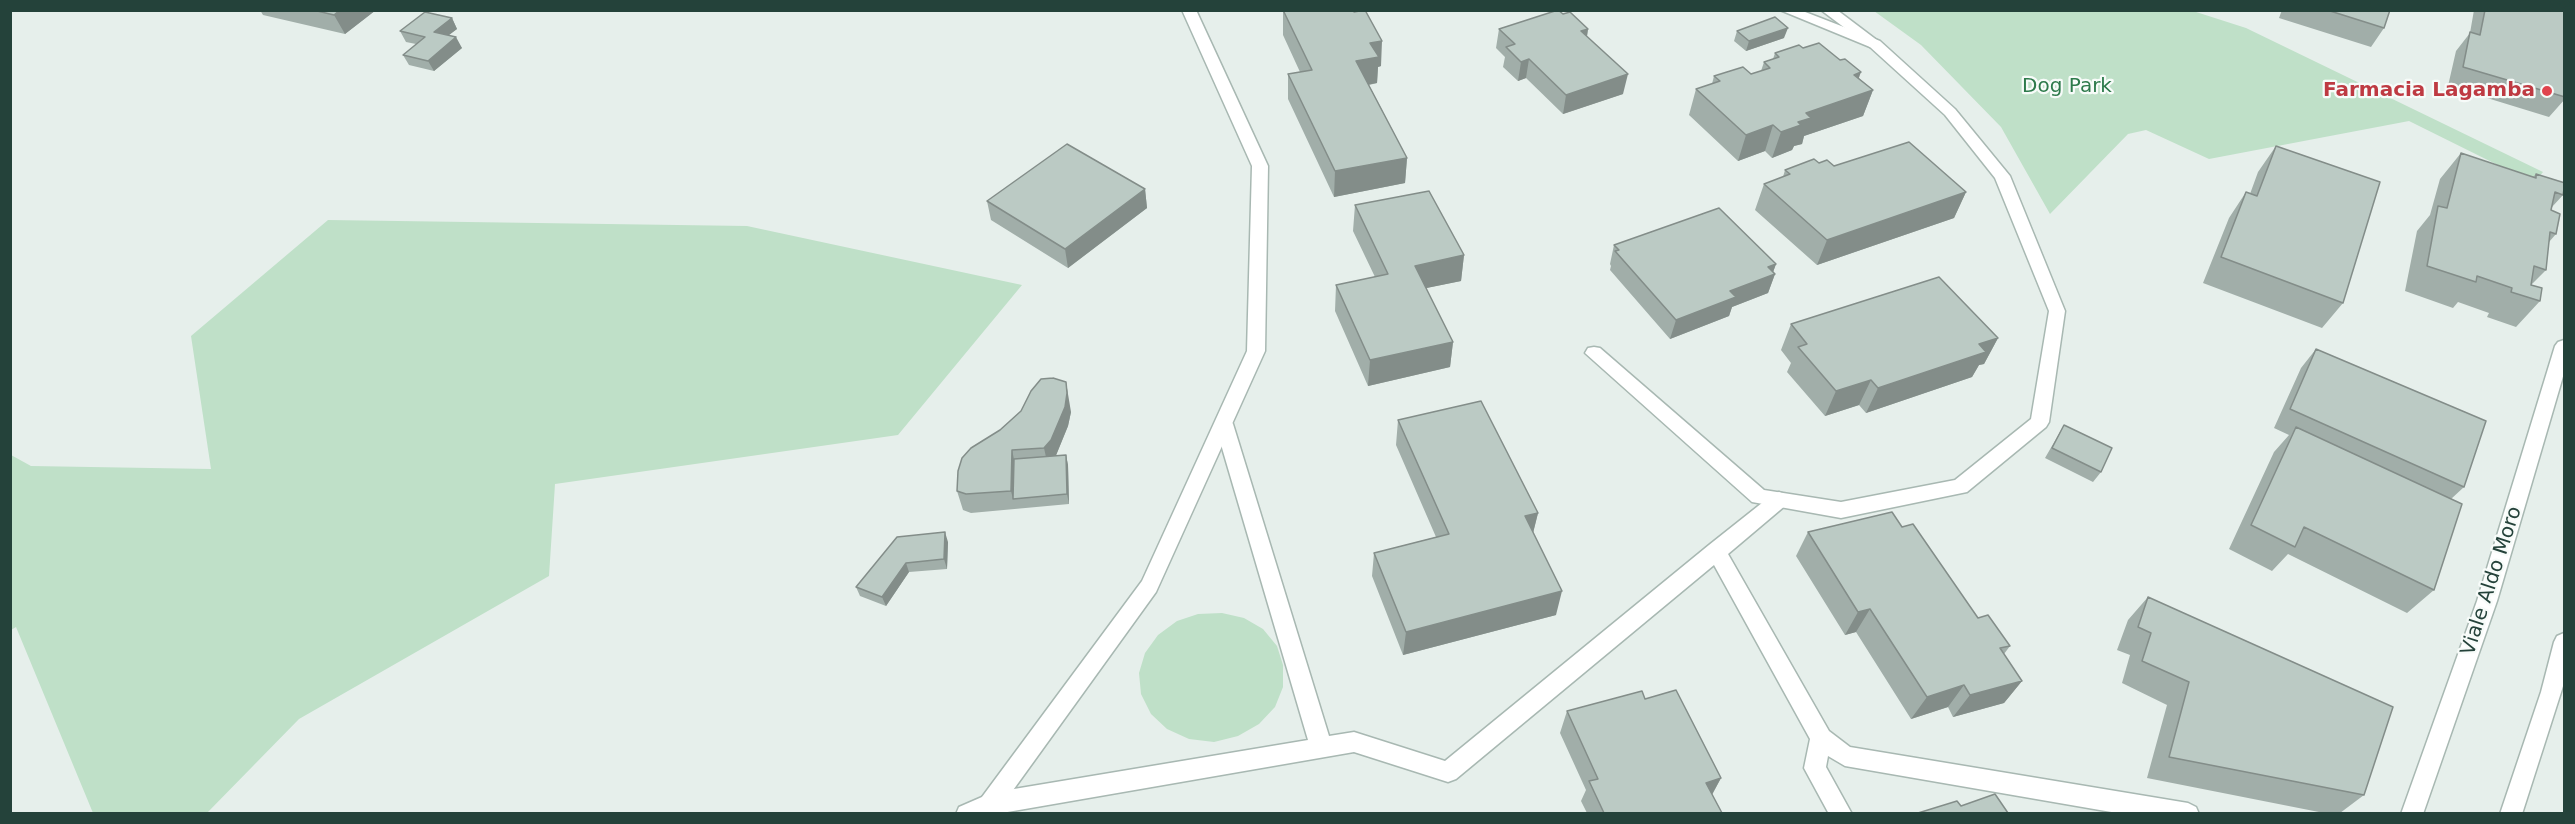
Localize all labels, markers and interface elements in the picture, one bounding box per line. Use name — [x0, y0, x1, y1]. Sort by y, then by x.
park label: Dog Park — [2022, 75, 2112, 99]
place label: Farmacia Lagamba — [2323, 79, 2535, 103]
marker: Farmacia Lagamba — [2540, 84, 2554, 98]
street label: Viale Aldo Moro — [2457, 503, 2527, 659]

